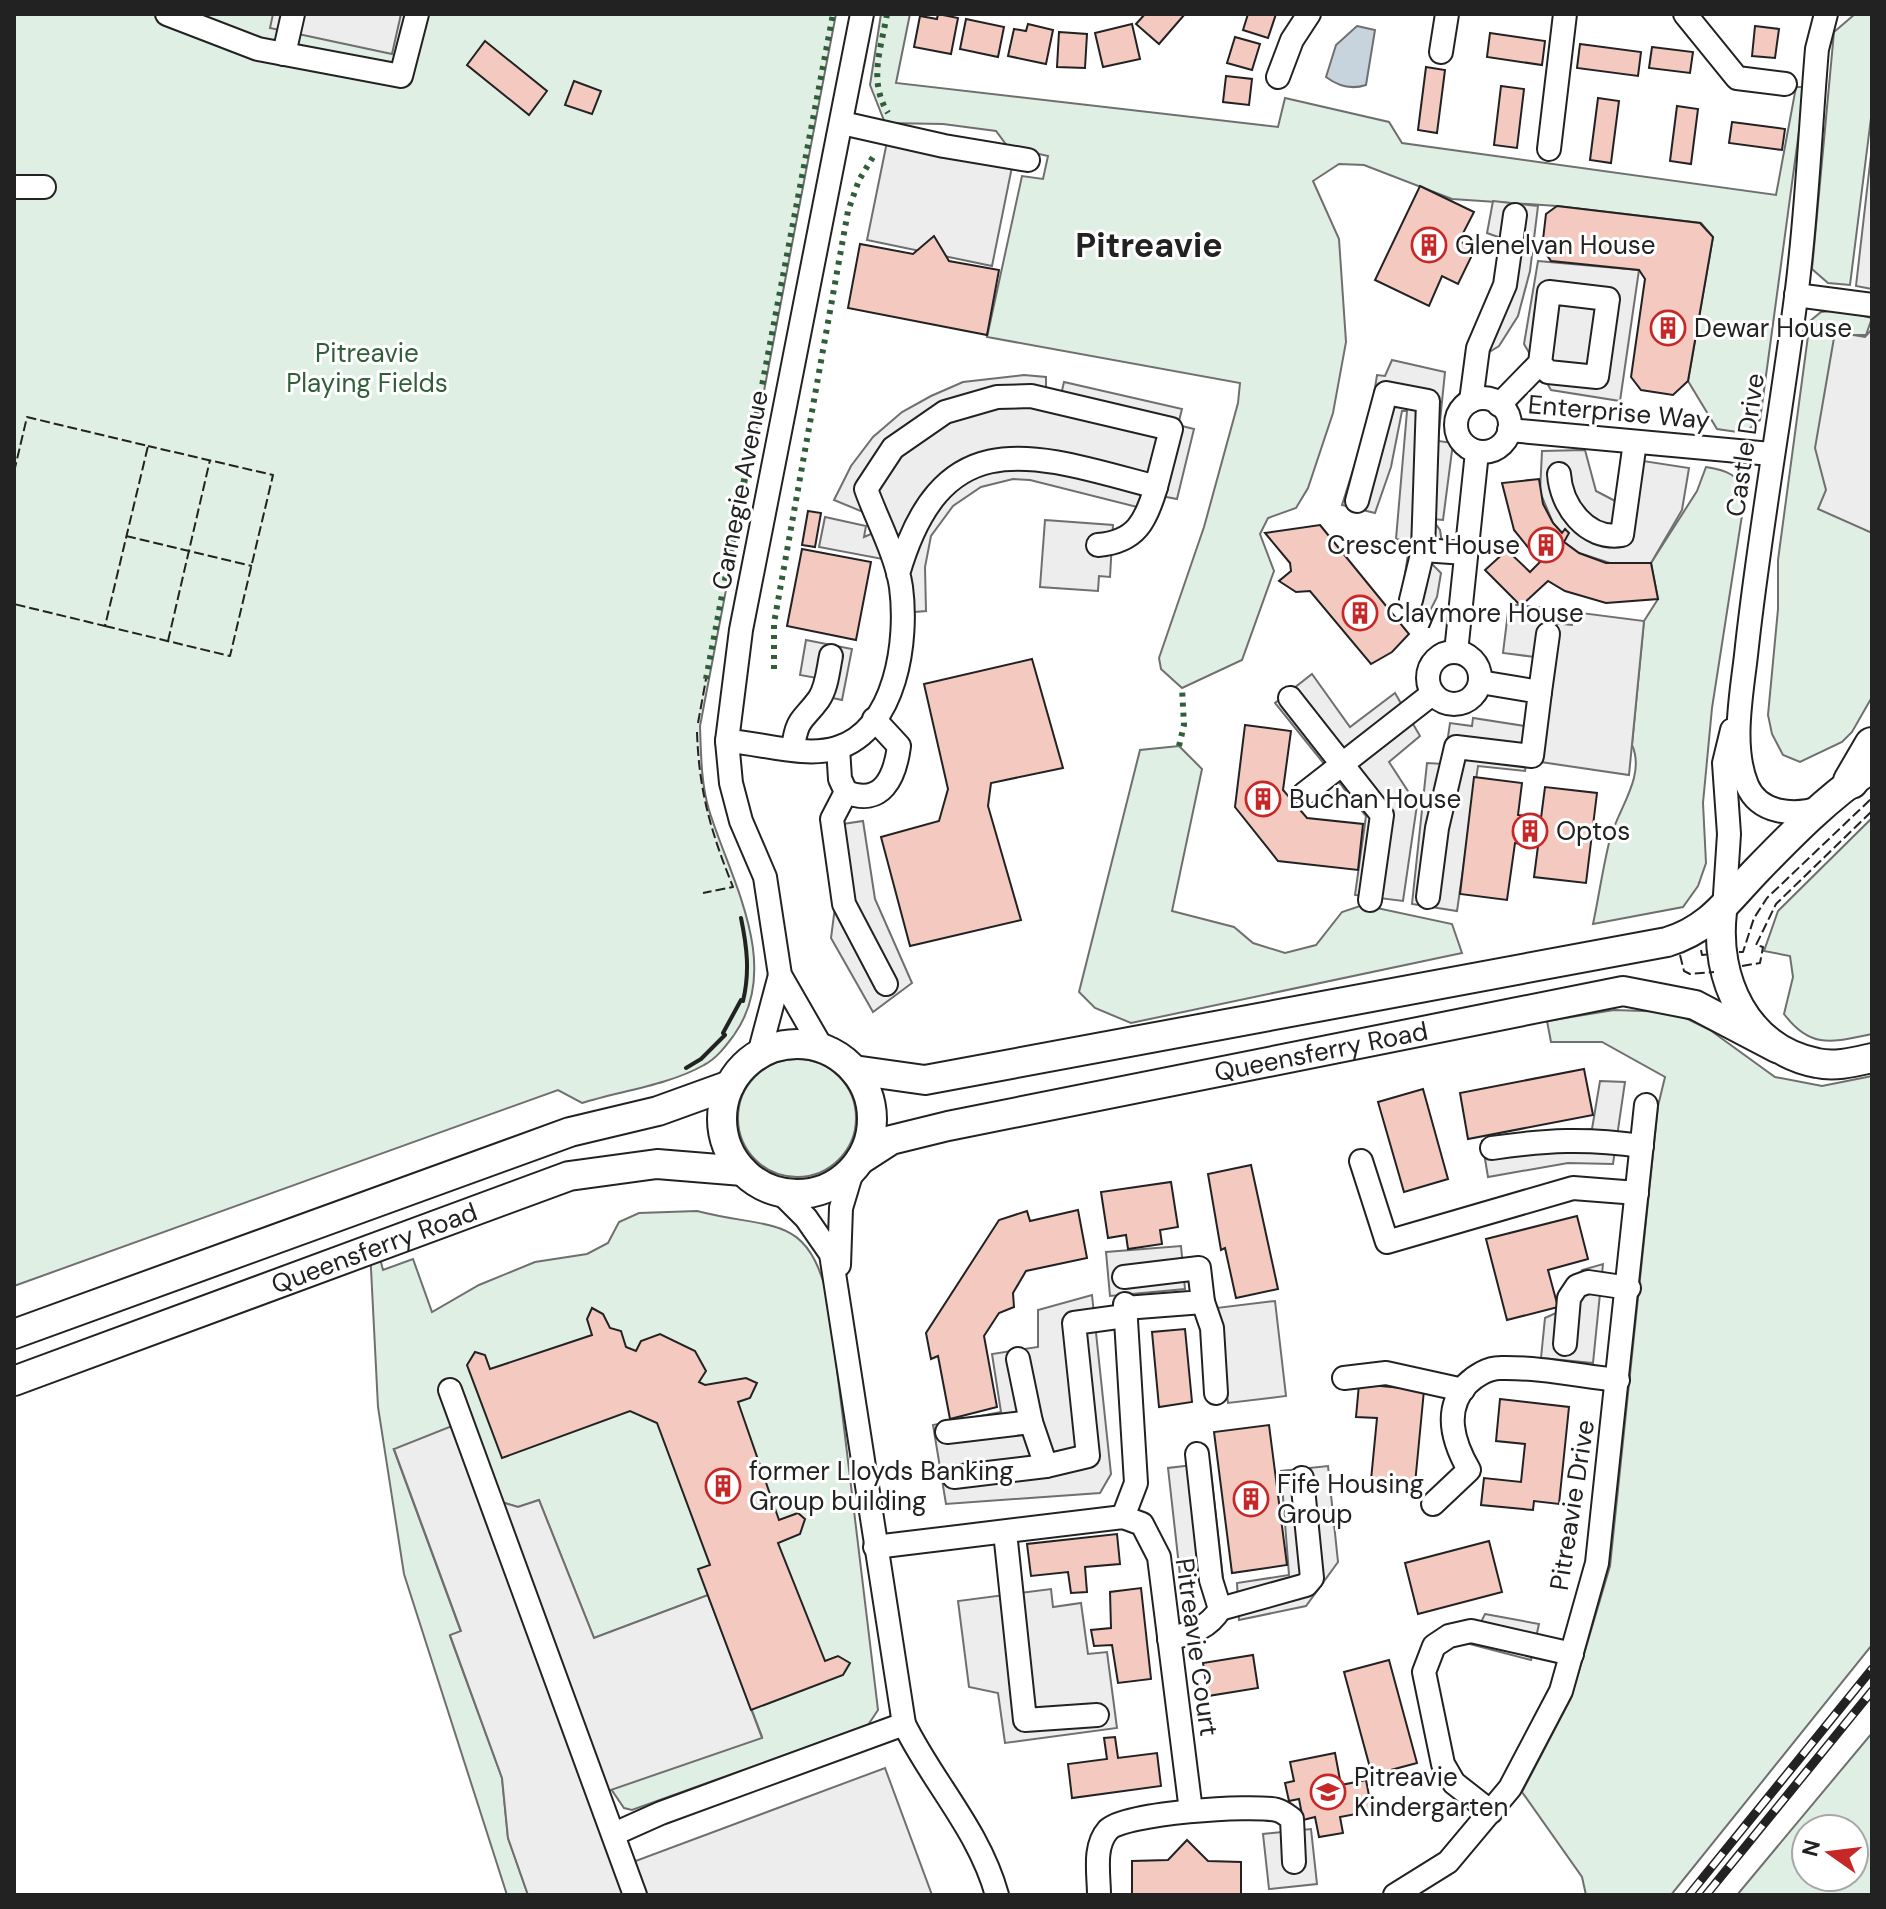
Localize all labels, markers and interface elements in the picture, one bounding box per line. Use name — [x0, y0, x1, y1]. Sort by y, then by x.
district label: Pitreavie — [1075, 223, 1223, 268]
building icon: Glenelvan House — [1410, 226, 1448, 264]
place label: Glenelvan House — [1455, 228, 1656, 262]
building icon: Dewar House — [1649, 309, 1687, 347]
place label: Dewar House — [1694, 311, 1852, 345]
park label: Pitreavie Playing Fields — [286, 336, 448, 400]
street label: Castle Drive — [1718, 371, 1772, 519]
street label: Carnegie Avenue — [704, 387, 776, 593]
street label: Enterprise Way — [1526, 387, 1712, 437]
building icon: Crescent House — [1527, 526, 1565, 564]
place label: Crescent House — [1327, 528, 1520, 562]
building icon: Claymore House — [1341, 594, 1379, 632]
place label: Claymore House — [1386, 596, 1584, 630]
building icon: Buchan House — [1244, 780, 1282, 818]
place label: Buchan House — [1289, 782, 1461, 816]
building icon: Optos — [1511, 812, 1549, 850]
place label: Optos — [1556, 814, 1630, 848]
street label: Queensferry Road — [1211, 1013, 1431, 1089]
street label: Queensferry Road — [267, 1194, 482, 1301]
street label: Pitreavie Drive — [1542, 1417, 1602, 1593]
place label: former Lloyds Banking Group building — [749, 1454, 1014, 1518]
building icon: former Lloyds Banking Group building — [704, 1467, 742, 1505]
place label: Fife Housing Group — [1277, 1467, 1424, 1531]
building icon: Fife Housing Group — [1232, 1480, 1270, 1518]
street label: Pitreavie Court — [1168, 1556, 1226, 1738]
place label: Pitreavie Kindergarten — [1354, 1760, 1509, 1824]
school or university icon: Pitreavie Kindergarten — [1309, 1773, 1347, 1811]
north arrow — [1790, 1813, 1870, 1893]
text: N — [1795, 1837, 1827, 1860]

